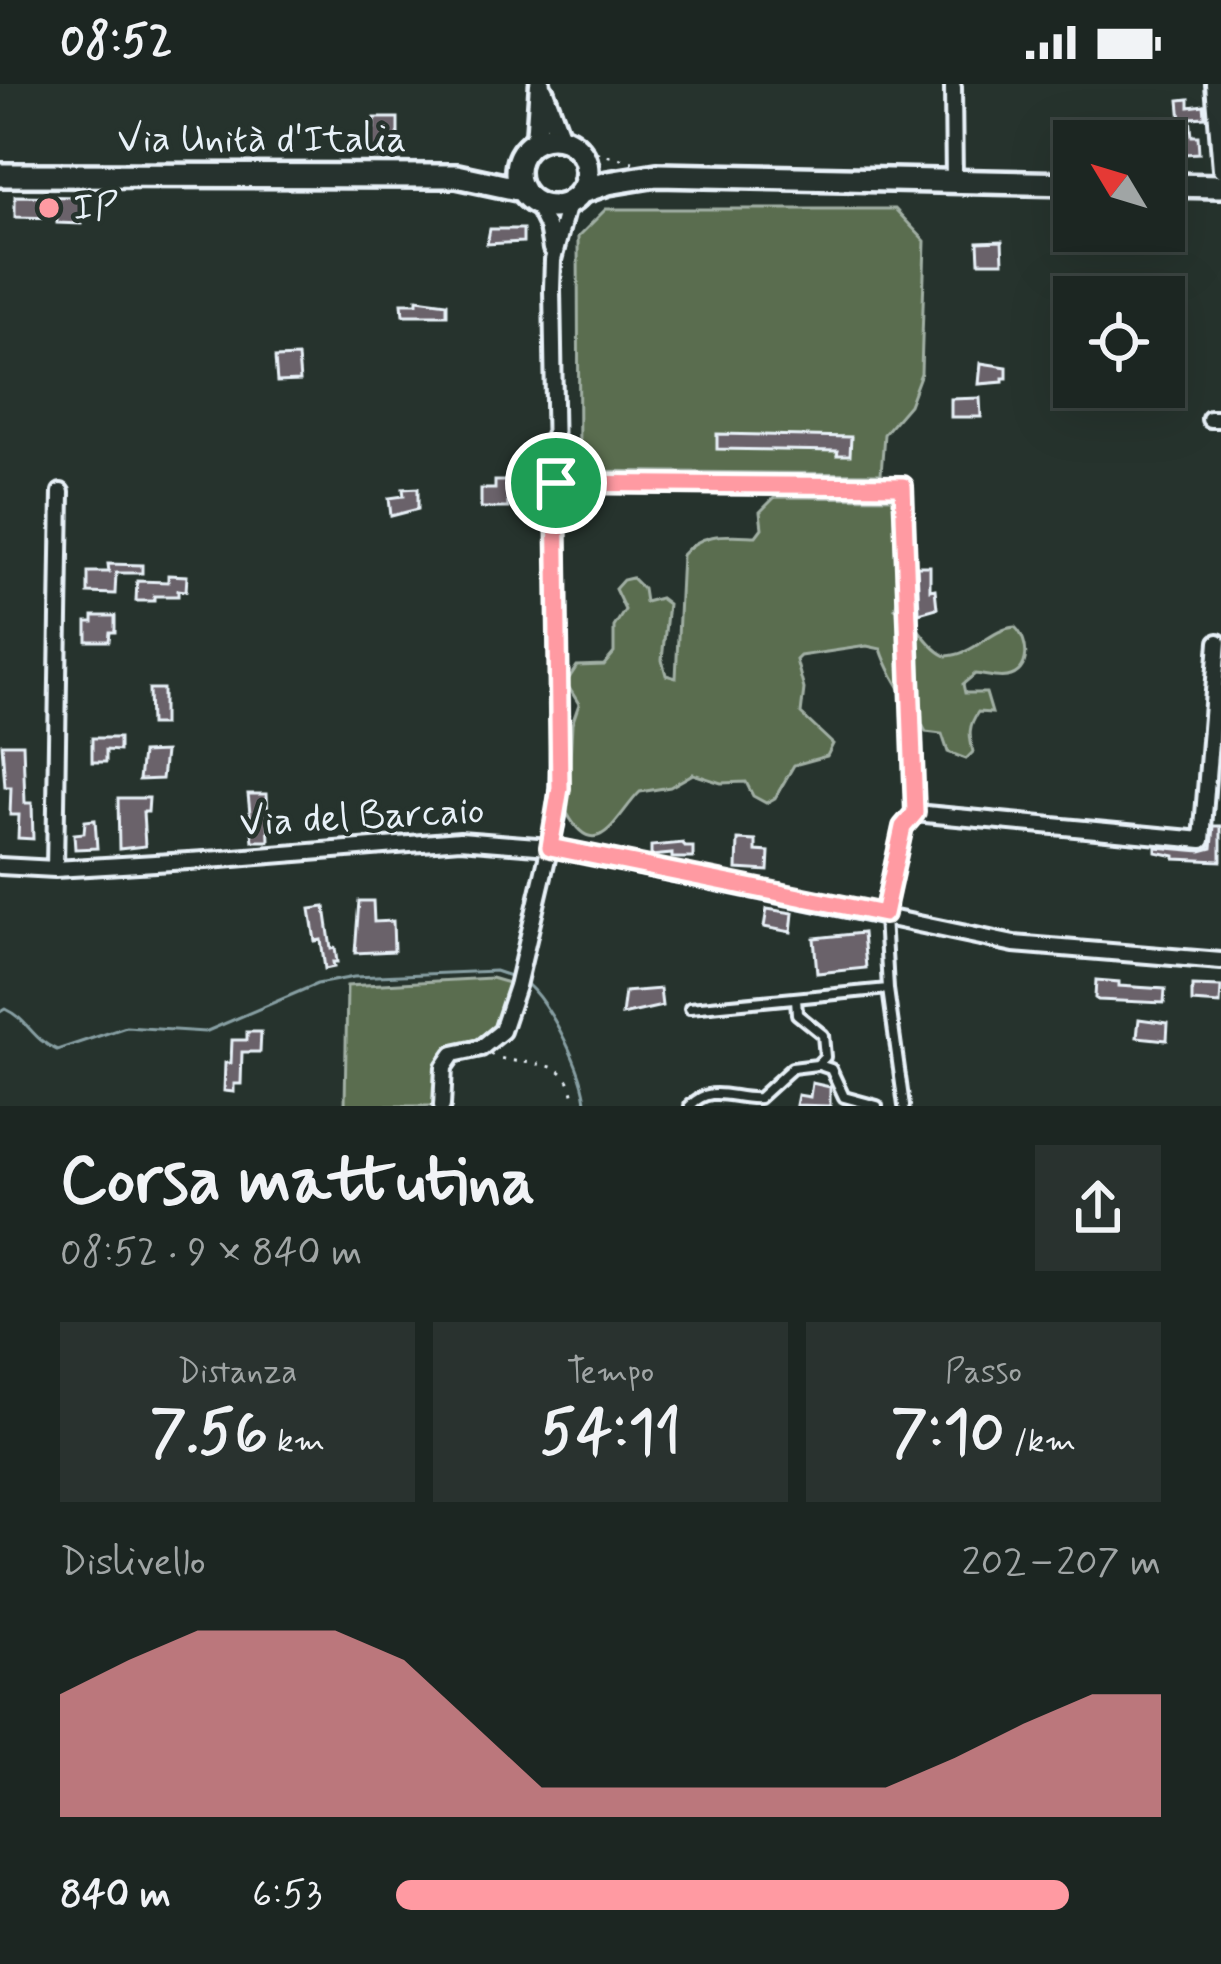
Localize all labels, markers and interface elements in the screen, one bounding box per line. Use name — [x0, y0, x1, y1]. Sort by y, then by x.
text: 08:52 — [60, 13, 173, 72]
street label: Via Unità d'Italia — [117, 115, 407, 166]
north arrow — [1053, 120, 1185, 252]
map controls — [1053, 120, 1185, 408]
place label: IP — [73, 183, 118, 234]
marker: IP — [36, 195, 62, 221]
button: locate — [1053, 276, 1185, 408]
pin — [505, 432, 607, 534]
icon: arrive — [523, 450, 589, 516]
street label: Via del Barcaio — [238, 786, 486, 850]
text: Corsa mattutina — [60, 1140, 535, 1226]
button: share — [1035, 1145, 1161, 1271]
text: 08:52 · 9 × 840 m — [60, 1228, 362, 1279]
text: Distanza — [178, 1351, 297, 1395]
text: Tempo — [567, 1351, 654, 1395]
text: Passo — [945, 1351, 1022, 1395]
text: 7.56 — [150, 1395, 268, 1474]
text: 54:11 — [540, 1395, 681, 1474]
text: 7:10 — [891, 1395, 1005, 1474]
text: km — [268, 1420, 325, 1464]
text: /km — [1005, 1420, 1076, 1464]
text: Dislivello — [60, 1538, 206, 1589]
text: 202–207 m — [962, 1538, 1161, 1589]
text: 840 m — [60, 1870, 171, 1921]
text: 6:53 — [252, 1870, 322, 1921]

